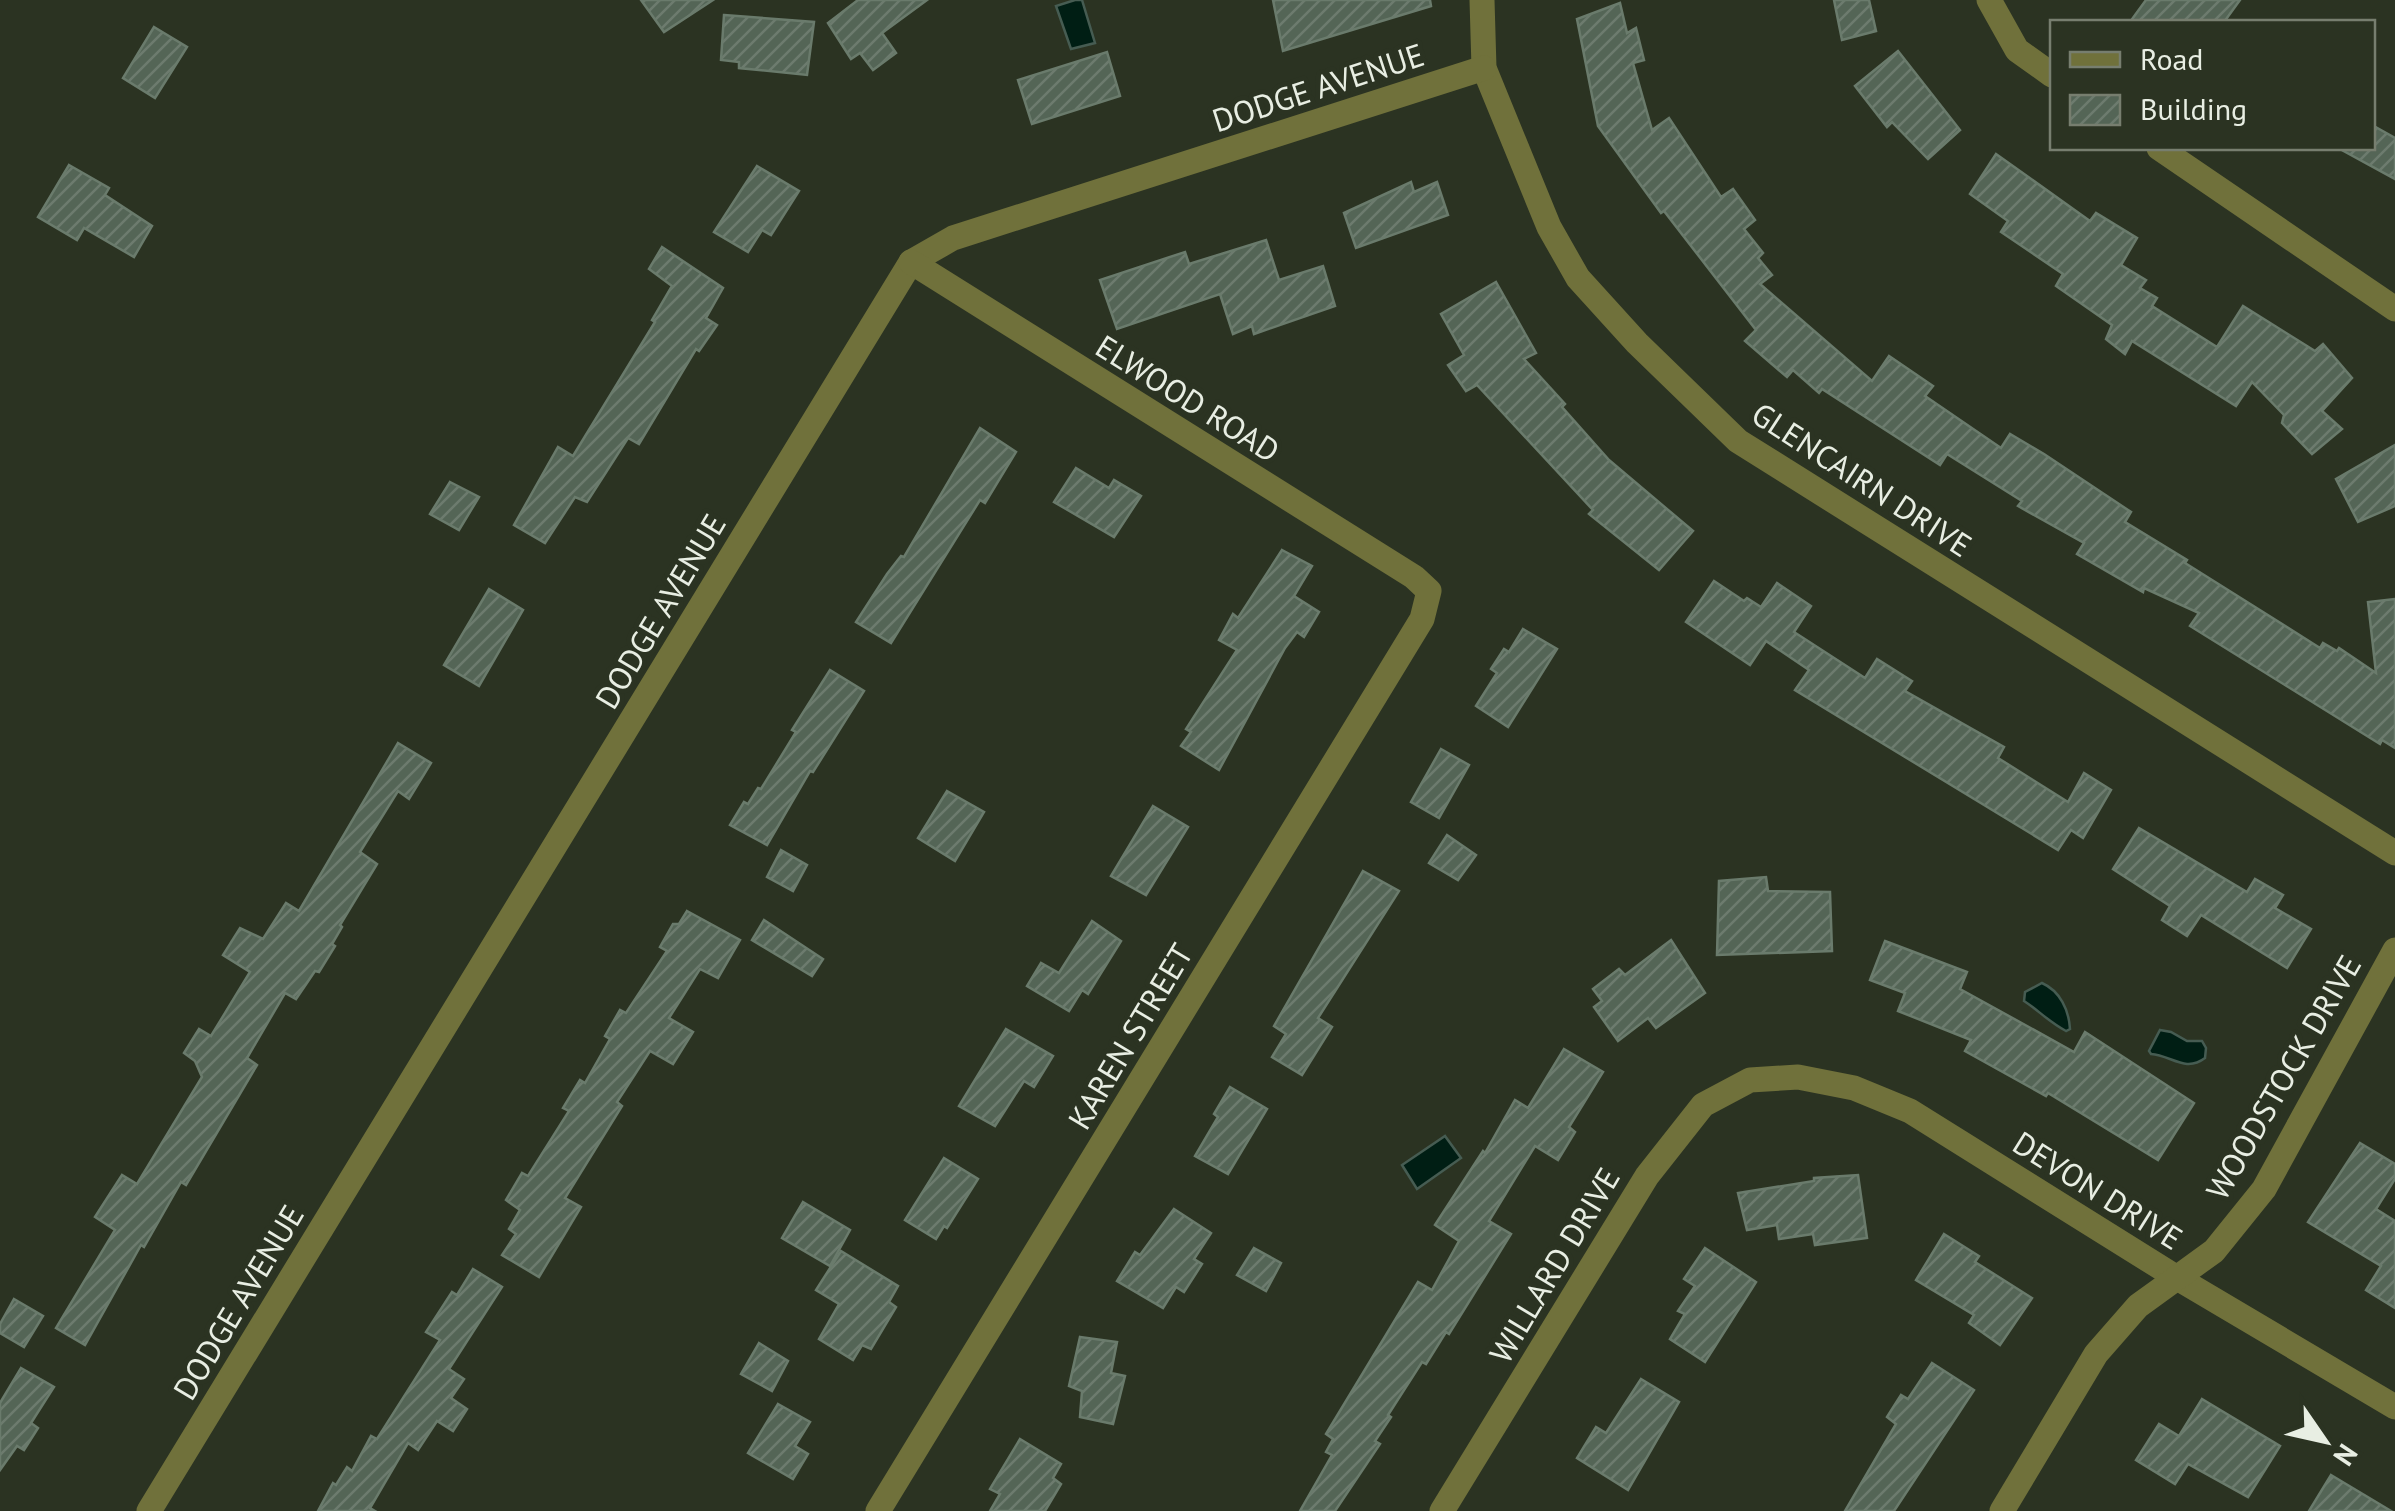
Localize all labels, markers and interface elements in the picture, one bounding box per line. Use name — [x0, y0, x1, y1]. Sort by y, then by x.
legend — [2050, 20, 2375, 150]
street label: DODGE AVENUE — [1207, 33, 1429, 141]
text: Road — [2140, 39, 2204, 78]
text: Building — [2140, 89, 2247, 128]
street label: ELWOOD ROAD — [1088, 325, 1288, 471]
street label: GLENCAIRN DRIVE — [1744, 392, 1980, 566]
street label: DODGE AVENUE — [585, 506, 735, 716]
street label: KAREN STREET — [1058, 935, 1202, 1137]
street label: WOODSTOCK DRIVE — [2196, 947, 2370, 1207]
street label: DEVON DRIVE — [2005, 1121, 2191, 1259]
street label: WILLARD DRIVE — [1479, 1159, 1629, 1371]
street label: DODGE AVENUE — [163, 1197, 313, 1407]
north arrow — [2275, 1391, 2375, 1491]
text: N — [2326, 1437, 2367, 1473]

